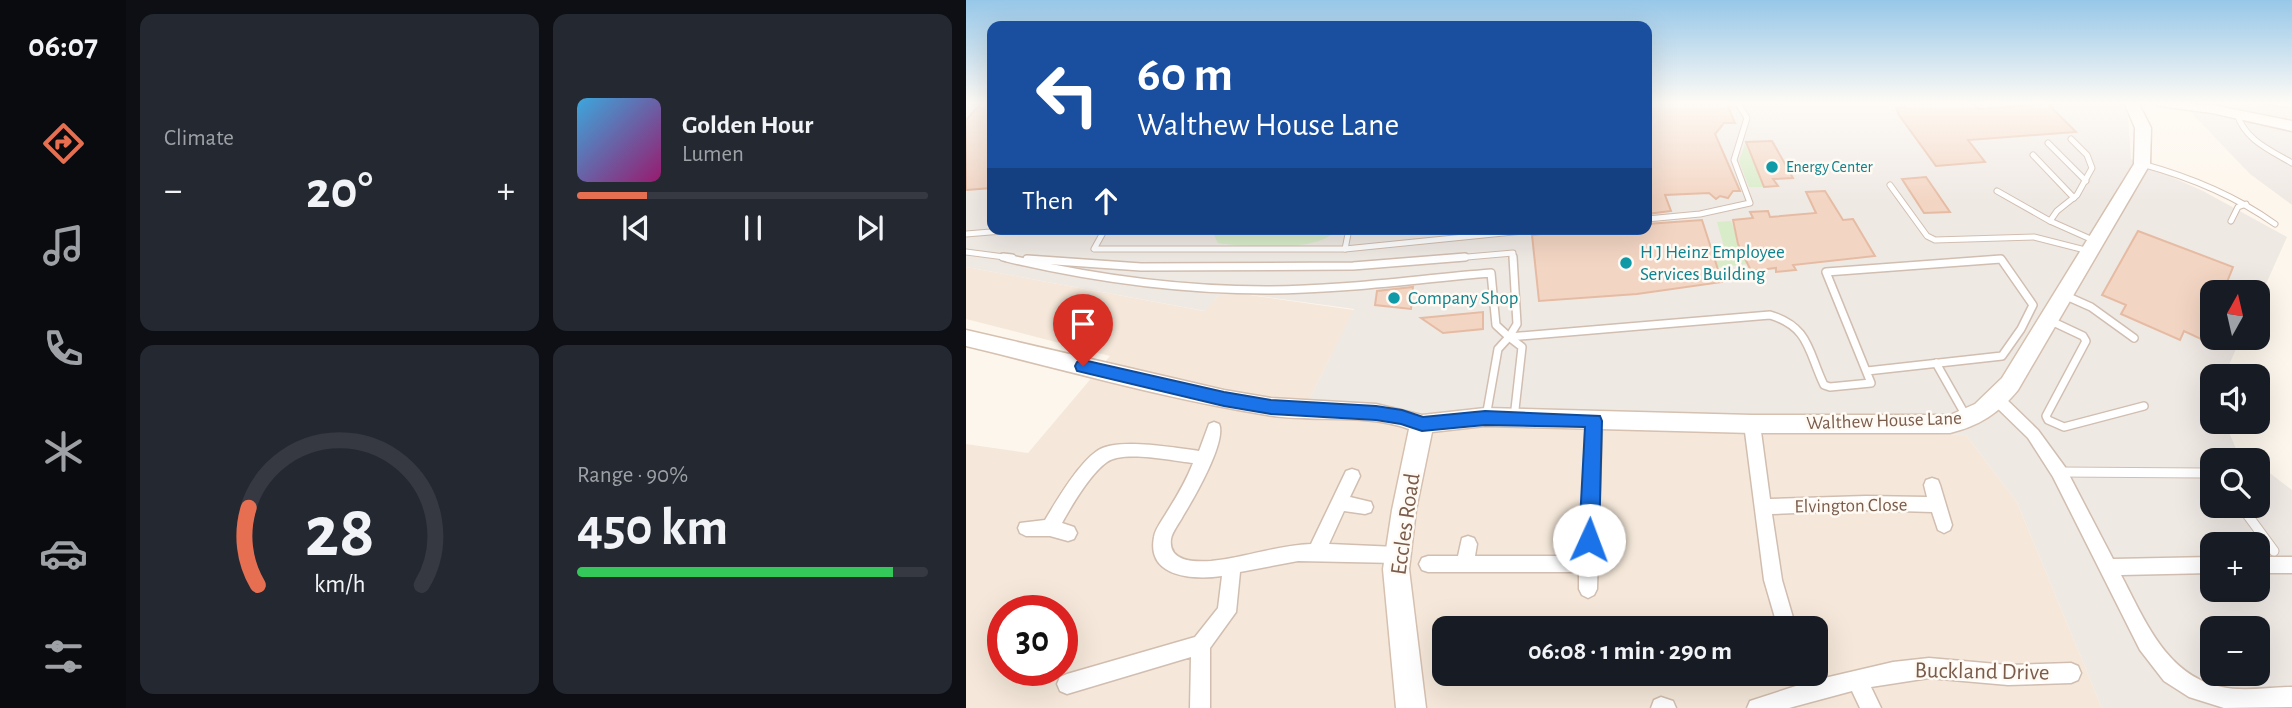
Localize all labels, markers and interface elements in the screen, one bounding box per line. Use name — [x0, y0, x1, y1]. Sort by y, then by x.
text: 06:07 — [28, 30, 98, 62]
icon: left — [1022, 49, 1113, 140]
text: 60 m — [1137, 51, 1233, 100]
text: Walthew House Lane — [1137, 109, 1399, 141]
text: Golden Hour — [682, 112, 813, 138]
icon: directions — [39, 119, 88, 168]
text: Climate — [164, 127, 234, 150]
text: Lumen — [682, 143, 744, 166]
marker: Energy Center — [1764, 159, 1780, 175]
place label: Energy Center — [1786, 159, 1874, 176]
text: 20° — [306, 165, 373, 217]
text: − — [164, 172, 182, 210]
text: + — [497, 172, 515, 210]
icon: ahead — [1087, 182, 1125, 220]
text: Then — [1022, 188, 1073, 214]
icon: previous — [617, 209, 655, 247]
icon: pause — [734, 209, 772, 247]
icon: next — [851, 209, 889, 247]
icon: music — [39, 221, 88, 270]
place label: H J Heinz Employee Services Building — [1640, 243, 1785, 284]
marker: H J Heinz Employee Services Building — [1618, 255, 1634, 271]
north arrow — [2200, 280, 2270, 350]
map controls — [2200, 280, 2270, 686]
place label: Company Shop — [1408, 289, 1518, 308]
marker: Company Shop — [1386, 290, 1402, 306]
pin — [1053, 294, 1113, 366]
icon: arrive — [1064, 305, 1102, 343]
icon: phone — [39, 324, 88, 373]
button: sound — [2200, 364, 2270, 434]
street label: Walthew House Lane — [1806, 409, 1962, 433]
icon: climate — [39, 427, 88, 476]
button: search — [2200, 448, 2270, 518]
text: Range · 90% — [577, 464, 688, 487]
street label: Eccles Road — [1387, 472, 1425, 576]
street label: Elvington Close — [1794, 496, 1908, 516]
text: 28 — [304, 498, 375, 571]
text: 450 km — [577, 502, 728, 554]
position arrow — [1552, 503, 1626, 577]
icon: car — [39, 529, 88, 578]
button: + — [2200, 532, 2270, 602]
text: km/h — [314, 572, 365, 597]
speed limit sign: 30 — [987, 595, 1078, 686]
button: − — [2200, 616, 2270, 686]
icon: filters — [39, 632, 88, 681]
text: 06:08 · 1 min · 290 m — [1528, 638, 1732, 664]
street label: Buckland Drive — [1914, 659, 2050, 685]

